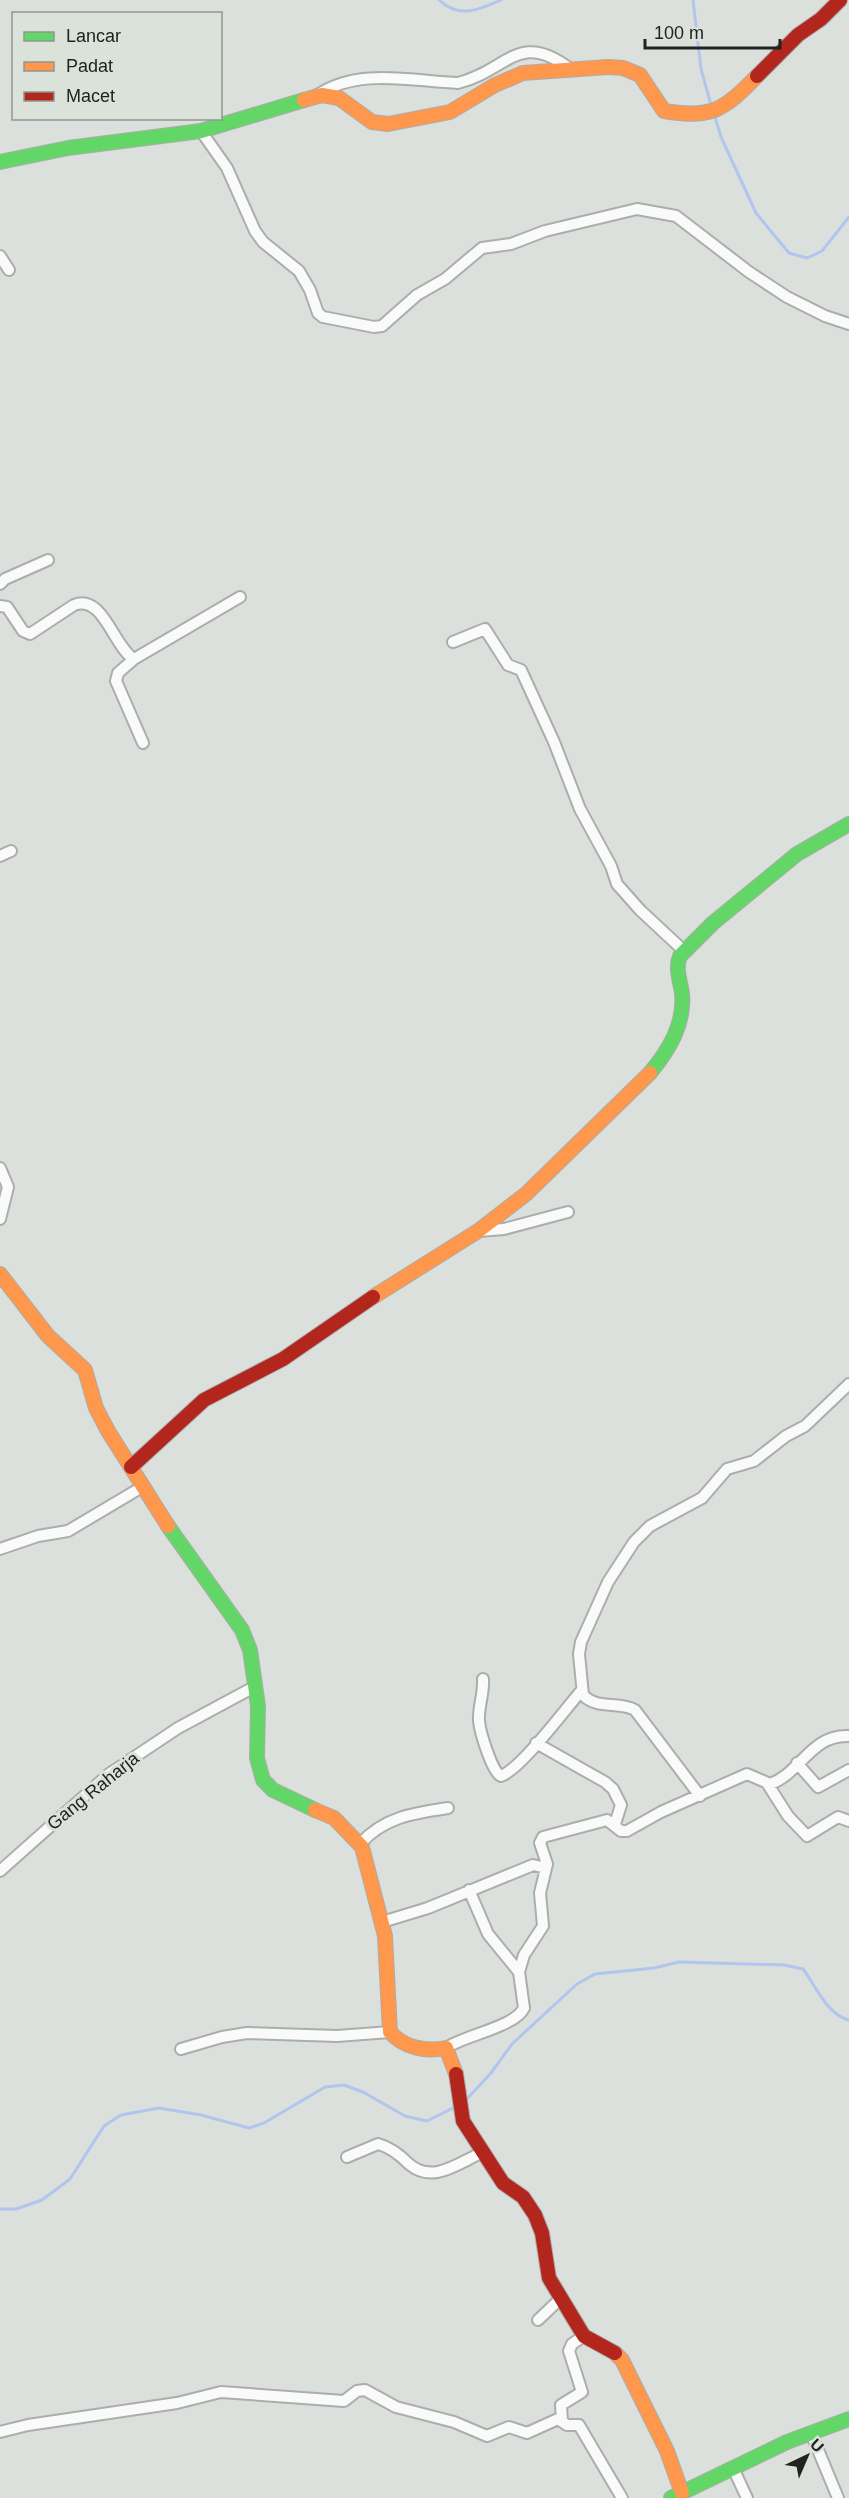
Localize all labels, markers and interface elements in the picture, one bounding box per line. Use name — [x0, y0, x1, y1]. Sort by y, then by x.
legend — [12, 12, 222, 120]
scale bar — [645, 12, 780, 50]
text: 100 m — [654, 23, 704, 43]
text: Lancar — [66, 26, 121, 46]
text: Padat — [66, 56, 113, 76]
text: Macet — [66, 86, 115, 106]
street label: Gang Raharja — [43, 1747, 144, 1834]
north arrow — [777, 2426, 837, 2486]
text: U — [807, 2435, 827, 2456]

